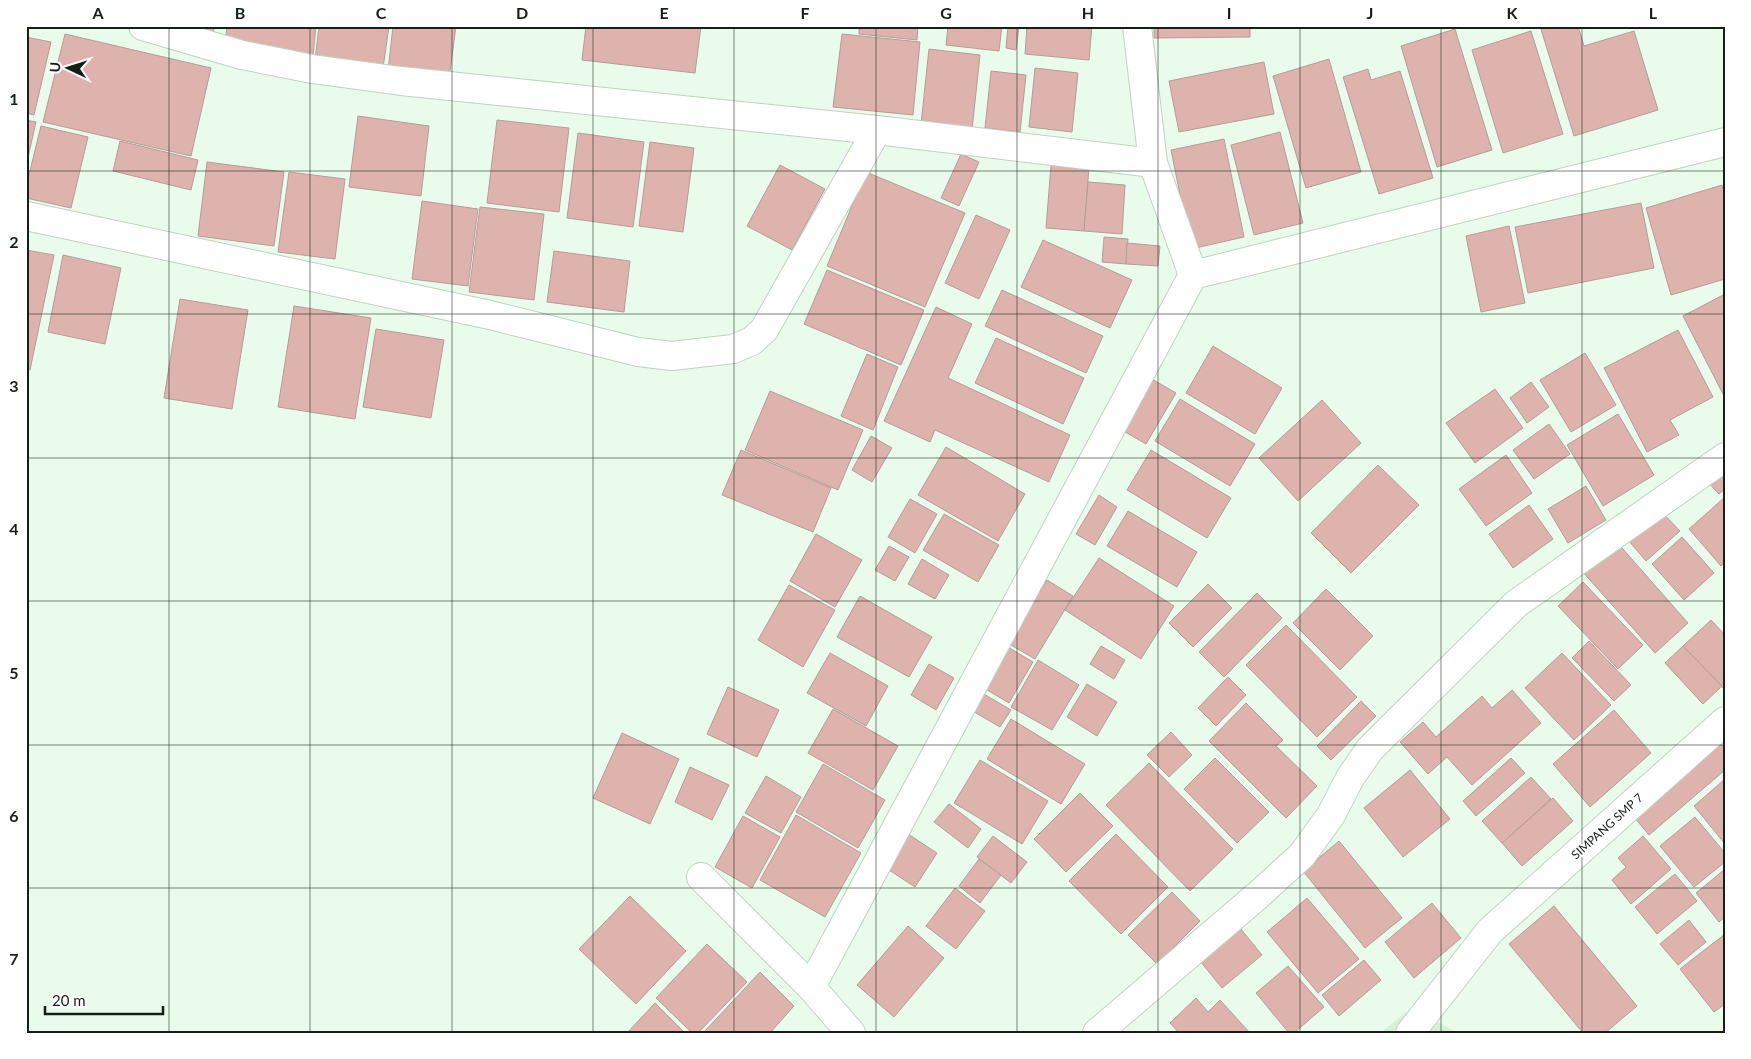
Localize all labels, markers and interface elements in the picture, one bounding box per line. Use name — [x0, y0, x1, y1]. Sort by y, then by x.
text: A — [91, 3, 104, 22]
text: B — [235, 3, 245, 22]
text: C — [376, 3, 387, 22]
text: D — [516, 3, 528, 22]
text: E — [659, 3, 669, 22]
text: F — [800, 3, 810, 22]
text: G — [940, 3, 952, 22]
text: H — [1082, 3, 1094, 22]
text: I — [1227, 3, 1231, 22]
text: J — [1367, 3, 1373, 22]
text: K — [1507, 3, 1519, 22]
text: L — [1649, 3, 1658, 22]
north arrow — [42, 42, 92, 92]
text: U — [46, 61, 63, 73]
text: 1 — [9, 89, 19, 108]
text: 2 — [9, 232, 19, 251]
text: 3 — [9, 376, 19, 395]
text: 4 — [9, 519, 19, 538]
text: 5 — [9, 663, 19, 682]
street label: SIMPANG SMP 7 — [1568, 790, 1646, 862]
text: 6 — [9, 806, 19, 825]
text: 7 — [9, 949, 19, 968]
scale bar — [45, 984, 162, 1016]
text: 20 m — [52, 991, 86, 1009]

